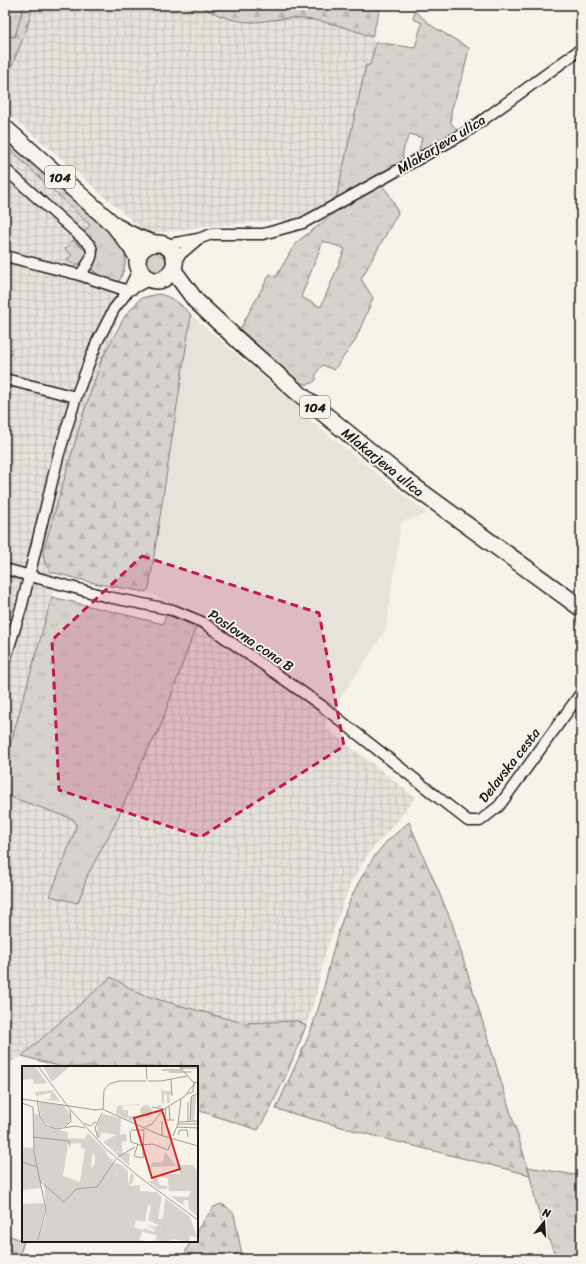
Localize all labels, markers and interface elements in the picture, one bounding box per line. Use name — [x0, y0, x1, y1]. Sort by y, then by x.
street label: Mlakarjeva ulica — [392, 108, 491, 181]
road number: 104 — [45, 166, 75, 188]
road number: 104 — [300, 396, 330, 418]
street label: Mlakarjeva ulica — [336, 421, 430, 504]
street label: Poslovna cona B — [203, 602, 299, 679]
street label: Delavska cesta — [472, 721, 548, 808]
inset map — [22, 1066, 198, 1242]
north arrow — [524, 1202, 564, 1242]
text: N — [539, 1202, 554, 1223]

